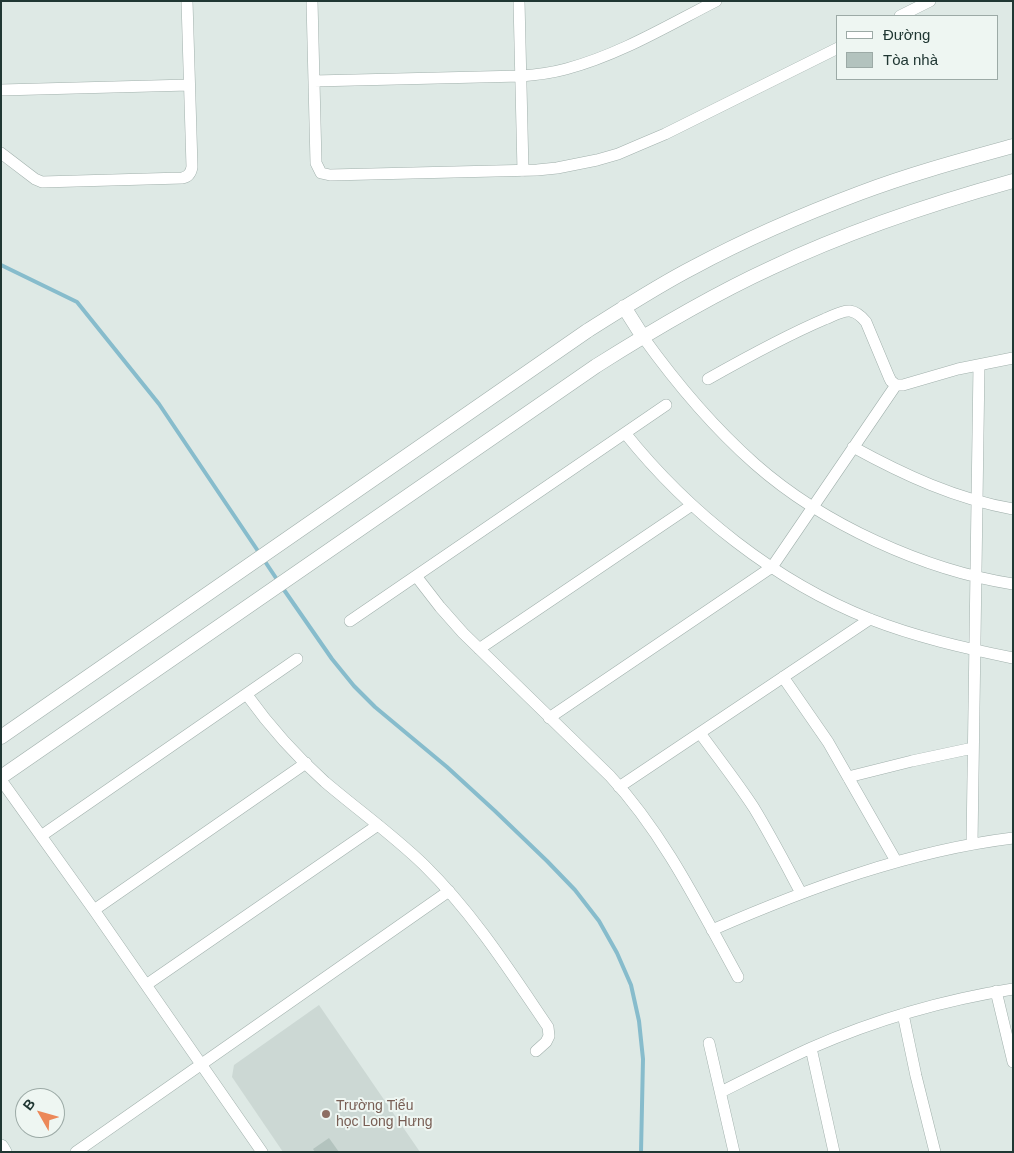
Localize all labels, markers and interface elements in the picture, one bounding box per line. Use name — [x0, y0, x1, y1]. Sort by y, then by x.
legend — [836, 15, 999, 80]
text: Đường — [883, 26, 930, 43]
text: Tòa nhà — [883, 51, 938, 68]
north arrow — [15, 1088, 65, 1138]
text: B — [20, 1095, 38, 1113]
place label: Trường Tiểu học Long Hưng — [336, 1098, 433, 1130]
marker: Trường Tiểu học Long Hưng — [320, 1108, 332, 1120]

